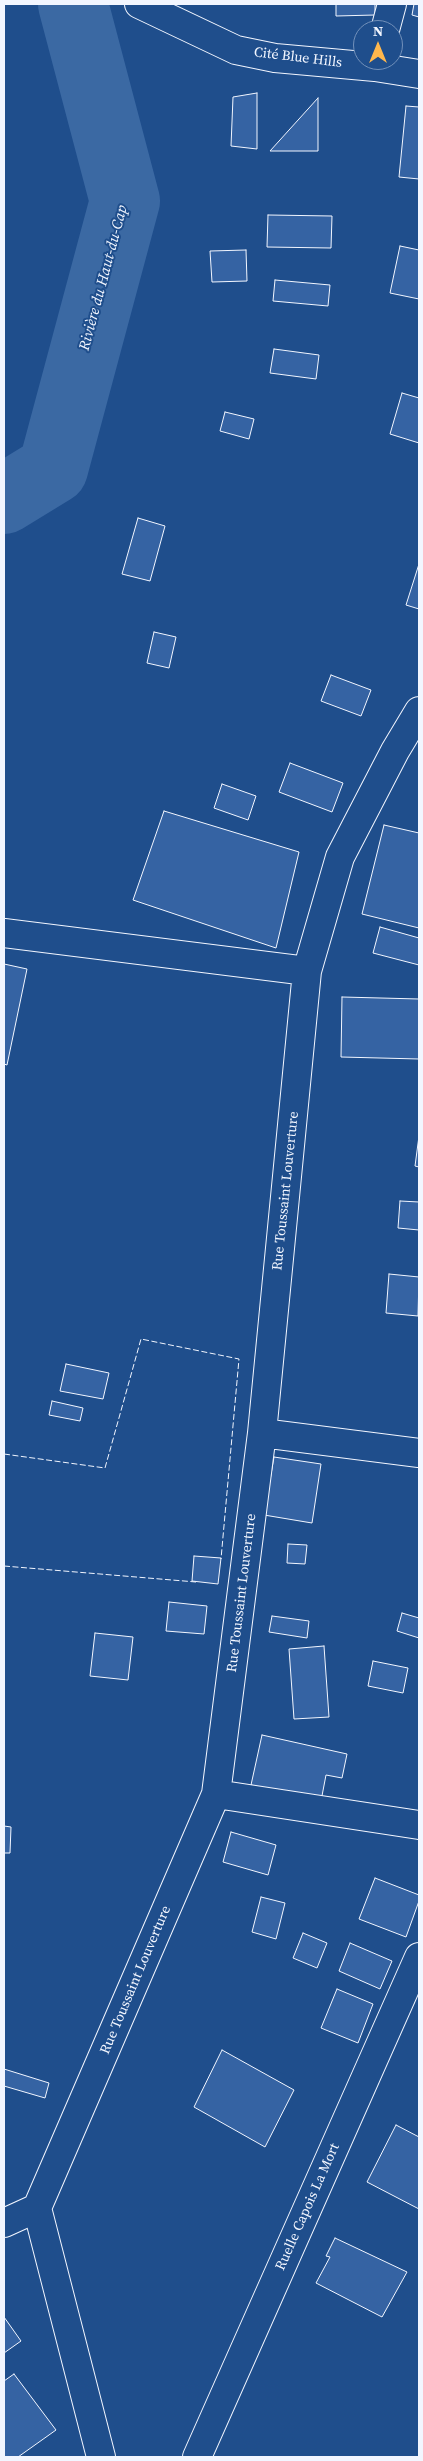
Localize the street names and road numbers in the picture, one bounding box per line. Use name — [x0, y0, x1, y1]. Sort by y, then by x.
street label: Cité Blue Hills — [253, 44, 343, 72]
street label: Rue Toussaint Louverture — [269, 1111, 303, 1271]
street label: Rue Toussaint Louverture — [224, 1513, 260, 1673]
street label: Rue Toussaint Louverture — [97, 1903, 175, 2057]
street label: Ruelle Capois La Mort — [272, 2141, 344, 2273]

